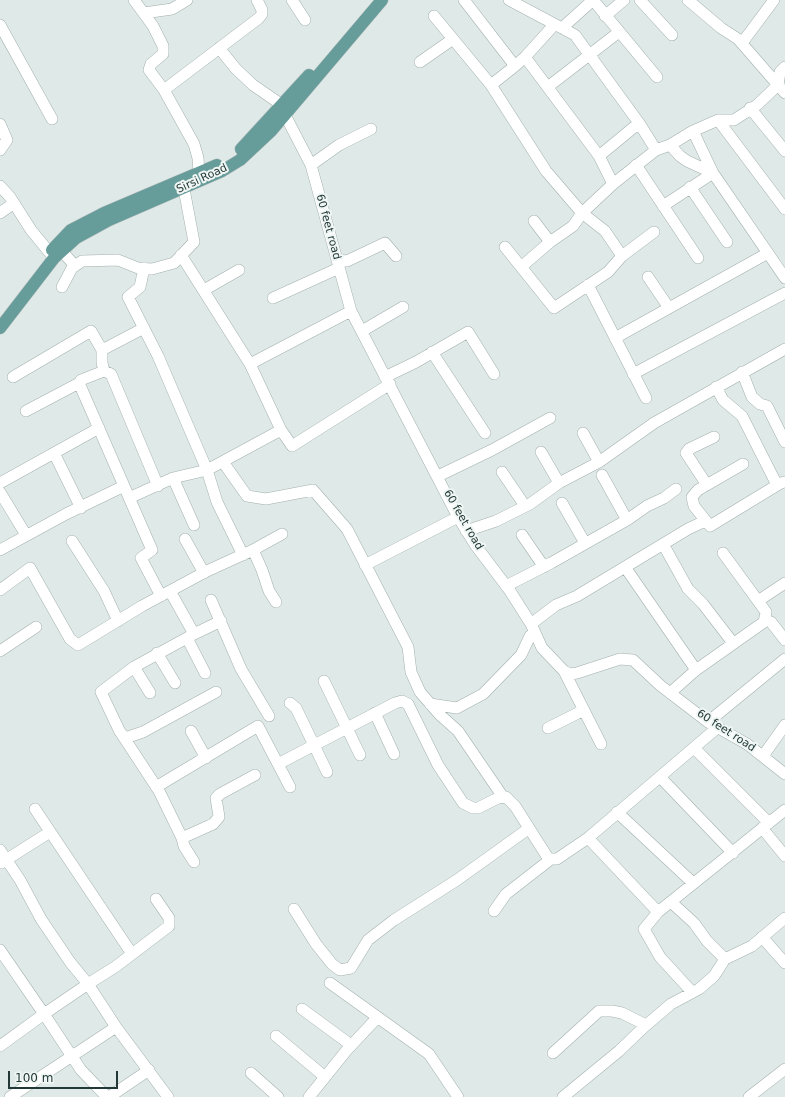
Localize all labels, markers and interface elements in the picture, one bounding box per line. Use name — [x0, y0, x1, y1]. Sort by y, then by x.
street label: Sirsi Road — [175, 162, 229, 196]
street label: 60 feet road — [313, 193, 343, 261]
street label: 60 feet road — [440, 487, 486, 553]
street label: 60 feet road — [694, 707, 758, 755]
scale bar — [10, 1063, 120, 1089]
text: 100 m — [15, 1071, 53, 1085]

